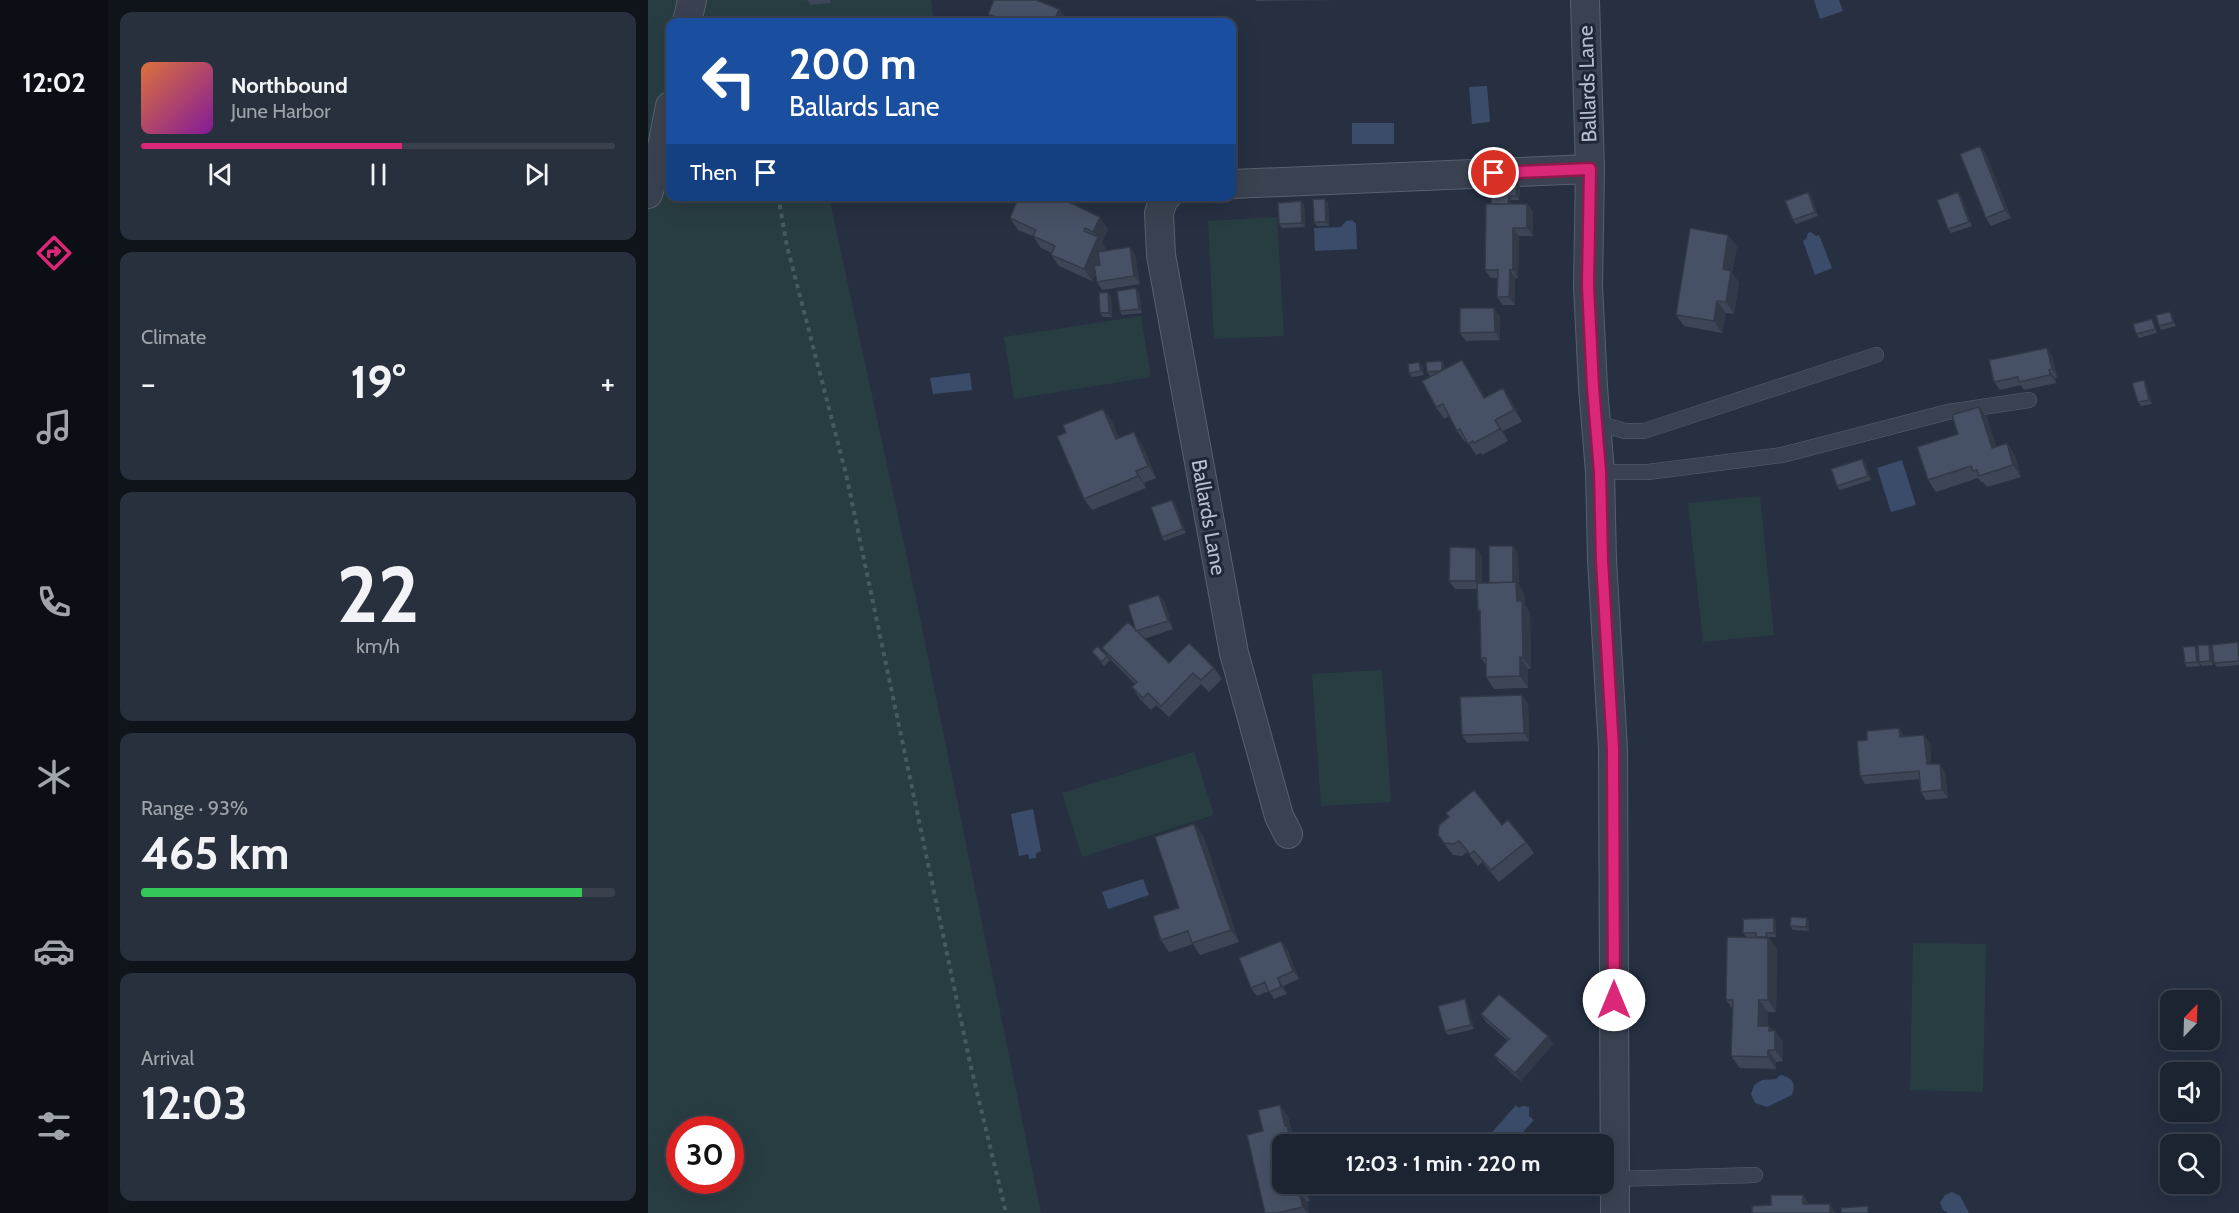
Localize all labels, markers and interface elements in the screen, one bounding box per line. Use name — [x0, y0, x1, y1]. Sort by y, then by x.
street label: Ballards Lane — [1572, 25, 1602, 143]
text: 200 m — [789, 38, 916, 90]
icon: left — [690, 42, 768, 120]
text: 12:02 — [22, 66, 86, 99]
text: Northbound — [231, 72, 348, 99]
text: Ballards Lane — [789, 90, 940, 123]
text: June Harbor — [231, 99, 331, 123]
pin — [1468, 147, 1519, 198]
icon: arrive — [749, 156, 782, 189]
icon: arrive — [1477, 156, 1510, 189]
icon: previous — [204, 158, 237, 191]
icon: pause — [362, 158, 395, 191]
icon: next — [520, 158, 553, 191]
text: Then — [690, 159, 737, 186]
icon: directions — [33, 232, 75, 274]
text: Climate — [141, 325, 206, 349]
text: 19° — [351, 355, 405, 409]
text: − — [141, 363, 156, 403]
text: + — [600, 363, 615, 403]
icon: music — [33, 406, 75, 448]
street label: Ballards Lane — [1187, 457, 1232, 577]
text: 22 — [337, 547, 419, 642]
icon: phone — [33, 581, 75, 623]
text: km/h — [356, 634, 400, 658]
icon: climate — [33, 756, 75, 798]
text: Range · 93% — [141, 796, 248, 820]
text: 465 km — [141, 826, 289, 880]
icon: car — [33, 930, 75, 972]
position arrow — [1582, 968, 1646, 1032]
north arrow — [2160, 990, 2220, 1050]
map controls — [2160, 990, 2220, 1194]
text: Arrival — [141, 1046, 194, 1070]
button: sound — [2160, 1062, 2220, 1122]
text: 12:03 — [141, 1076, 247, 1130]
icon: filters — [33, 1105, 75, 1147]
speed limit sign: 30 — [666, 1116, 744, 1194]
button: search — [2160, 1134, 2220, 1194]
text: 12:03 · 1 min · 220 m — [1346, 1150, 1540, 1177]

